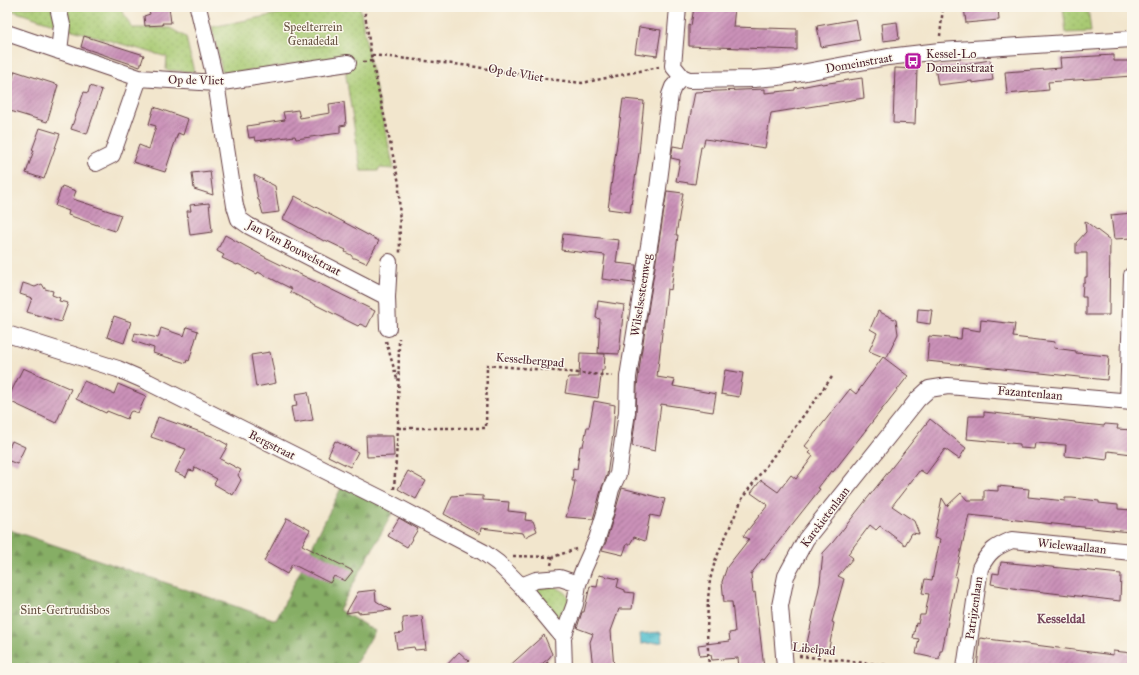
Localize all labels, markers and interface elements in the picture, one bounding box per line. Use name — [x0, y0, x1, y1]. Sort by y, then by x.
park label: Speelterrein Genadedal — [283, 20, 343, 48]
place label: Kessel-Lo Domeinstraat — [926, 47, 995, 75]
street label: Domeinstraat — [824, 50, 894, 76]
bus stop icon: Kessel-Lo Domeinstraat — [903, 51, 923, 71]
street label: Op de Vliet — [487, 61, 545, 85]
street label: Op de Vliet — [168, 73, 225, 87]
street label: Jan Van Bouwelstraat — [242, 216, 344, 280]
street label: Wilselsesteenweg — [628, 252, 655, 337]
street label: Kesselbergpad — [495, 350, 565, 371]
street label: Fazantenlaan — [997, 383, 1064, 403]
street label: Bergstraat — [246, 427, 298, 464]
street label: Karekietenlaan — [798, 483, 853, 550]
street label: Wielewaallaan — [1037, 535, 1108, 557]
street label: Patrijzenlaan — [963, 575, 985, 640]
park label: Sint-Gertrudisbos — [20, 603, 110, 617]
district label: Kesseldal — [1037, 611, 1086, 627]
street label: Libelpad — [792, 640, 836, 658]

